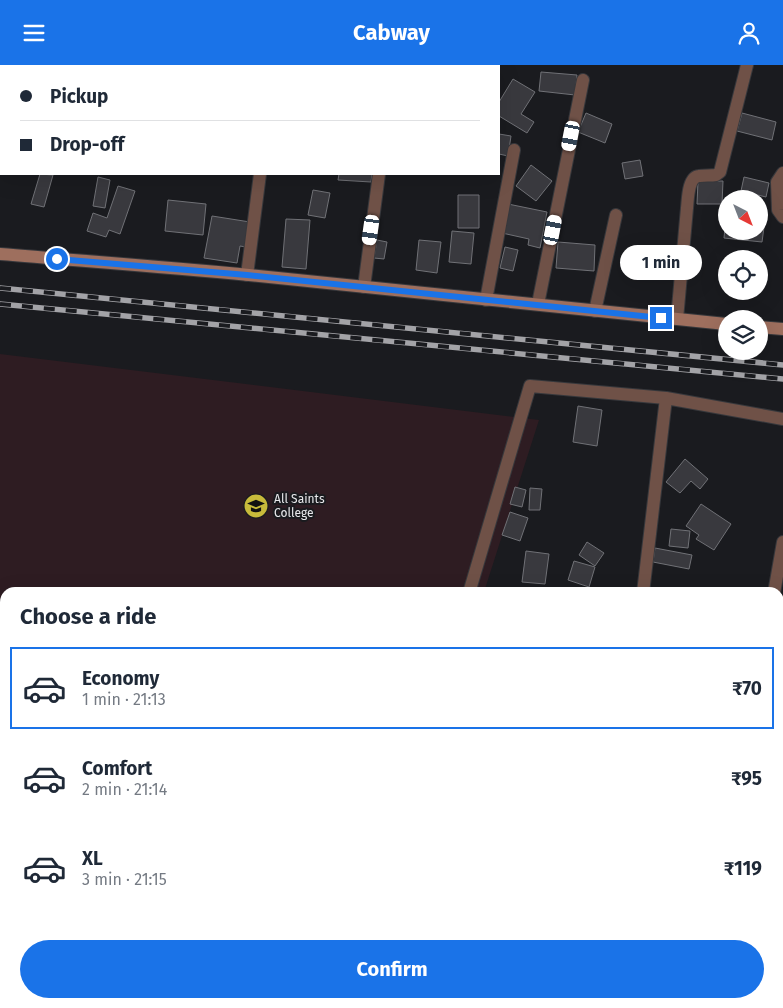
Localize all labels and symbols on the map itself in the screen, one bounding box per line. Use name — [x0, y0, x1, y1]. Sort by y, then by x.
car — [560, 120, 581, 152]
north arrow — [718, 190, 768, 240]
car — [361, 214, 380, 246]
car — [542, 214, 563, 246]
callout: 1 min — [620, 245, 702, 281]
route start — [46, 248, 68, 270]
route end — [650, 307, 672, 329]
place label: All Saints College — [274, 492, 325, 520]
school or university icon: All Saints College — [243, 493, 269, 519]

